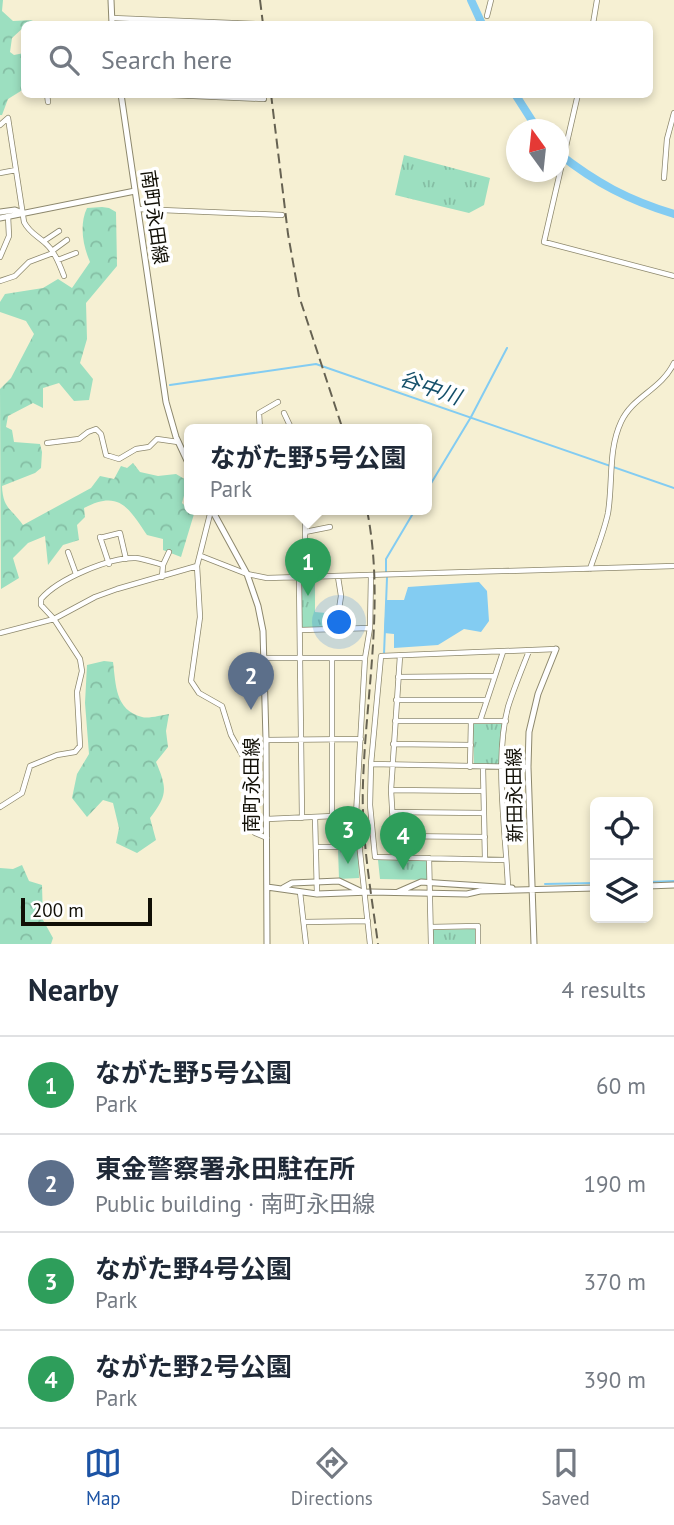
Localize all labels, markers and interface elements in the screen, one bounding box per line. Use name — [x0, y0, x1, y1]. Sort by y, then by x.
search box — [21, 21, 653, 98]
icon: search — [45, 41, 83, 79]
text: Search here — [101, 43, 232, 76]
north arrow — [506, 119, 569, 182]
street label: 南町永田線 — [137, 168, 173, 266]
water label: 谷中川 — [396, 365, 466, 411]
popup — [184, 424, 432, 515]
text: ながた野5号公園 — [210, 441, 406, 474]
text: Park — [210, 474, 252, 503]
pin: 1 — [285, 538, 331, 596]
your location — [322, 605, 356, 639]
pin: 2 — [228, 652, 274, 710]
street label: 南町永田線 — [239, 737, 263, 833]
street label: 新田永田線 — [501, 747, 527, 843]
map controls — [590, 797, 653, 923]
button: locate — [590, 797, 653, 860]
pin: 3 — [325, 806, 371, 864]
pin: 4 — [380, 812, 426, 870]
button: layers — [590, 860, 653, 923]
scale bar — [21, 895, 152, 927]
text: 200 m — [32, 898, 84, 922]
text: Nearby — [28, 970, 118, 1009]
text: 4 results — [562, 975, 646, 1004]
text: ながた野5号公園 — [95, 1056, 292, 1089]
text: 1 — [44, 1071, 58, 1100]
text: 60 m — [596, 1071, 646, 1100]
text: Park — [95, 1089, 137, 1118]
text: 東金警察署永田駐在所 — [95, 1152, 355, 1185]
text: 2 — [44, 1169, 58, 1198]
text: 190 m — [584, 1169, 646, 1198]
text: Public building · 南町永田線 — [95, 1189, 375, 1218]
text: ながた野4号公園 — [95, 1252, 292, 1285]
text: 3 — [44, 1267, 58, 1296]
text: 370 m — [584, 1267, 646, 1296]
text: Park — [95, 1285, 137, 1314]
text: ながた野2号公園 — [95, 1350, 292, 1383]
text: 4 — [44, 1365, 58, 1394]
text: 390 m — [584, 1365, 646, 1394]
text: Park — [95, 1383, 137, 1412]
tab: Map — [84, 1444, 122, 1510]
tab: Directions — [291, 1444, 373, 1510]
tab: Saved — [541, 1444, 590, 1510]

